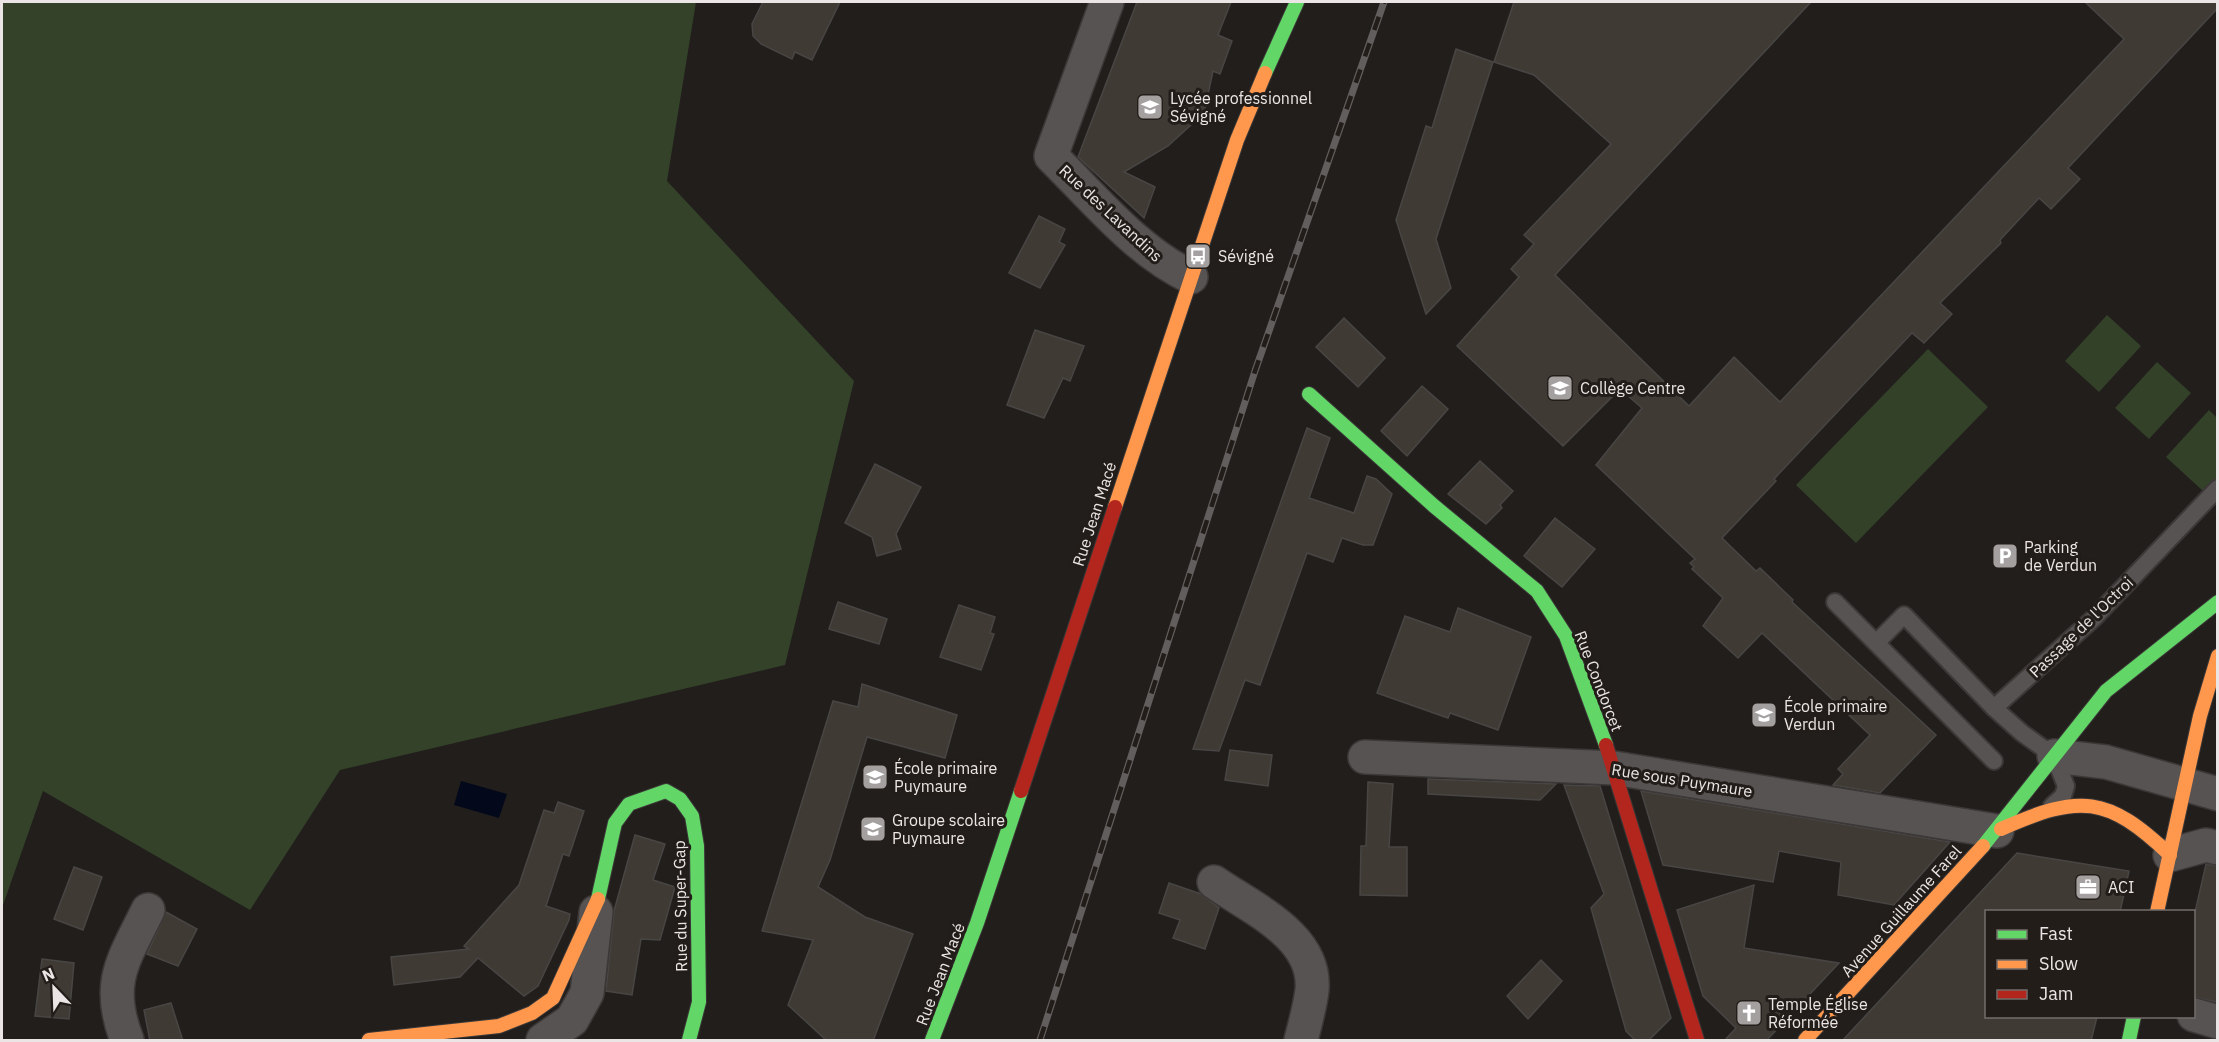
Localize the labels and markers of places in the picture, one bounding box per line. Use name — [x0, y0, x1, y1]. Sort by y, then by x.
place label: Lycée professionnel Sévigné — [1170, 88, 1312, 126]
school or university icon: Lycée professionnel Sévigné — [1135, 92, 1165, 122]
bus stop icon: Sévigné — [1183, 241, 1213, 271]
place label: Sévigné — [1218, 246, 1274, 266]
school or university icon: Collège Centre — [1545, 373, 1575, 403]
place label: Collège Centre — [1580, 378, 1685, 398]
place label: Parking de Verdun — [2024, 537, 2097, 575]
parking icon: Parking de Verdun — [1990, 541, 2020, 571]
place label: École primaire Verdun — [1784, 695, 1887, 734]
school or university icon: École primaire Verdun — [1749, 700, 1779, 730]
place label: École primaire Puymaure — [894, 757, 997, 796]
school or university icon: École primaire Puymaure — [860, 762, 890, 792]
place label: Groupe scolaire Puymaure — [892, 810, 1005, 848]
school or university icon: Groupe scolaire Puymaure — [858, 814, 888, 844]
office icon: ACI — [2073, 872, 2103, 902]
place label: ACI — [2108, 877, 2134, 897]
place label: Temple Église Réformée — [1768, 993, 1868, 1032]
church icon: Temple Église Réformée — [1734, 998, 1764, 1028]

